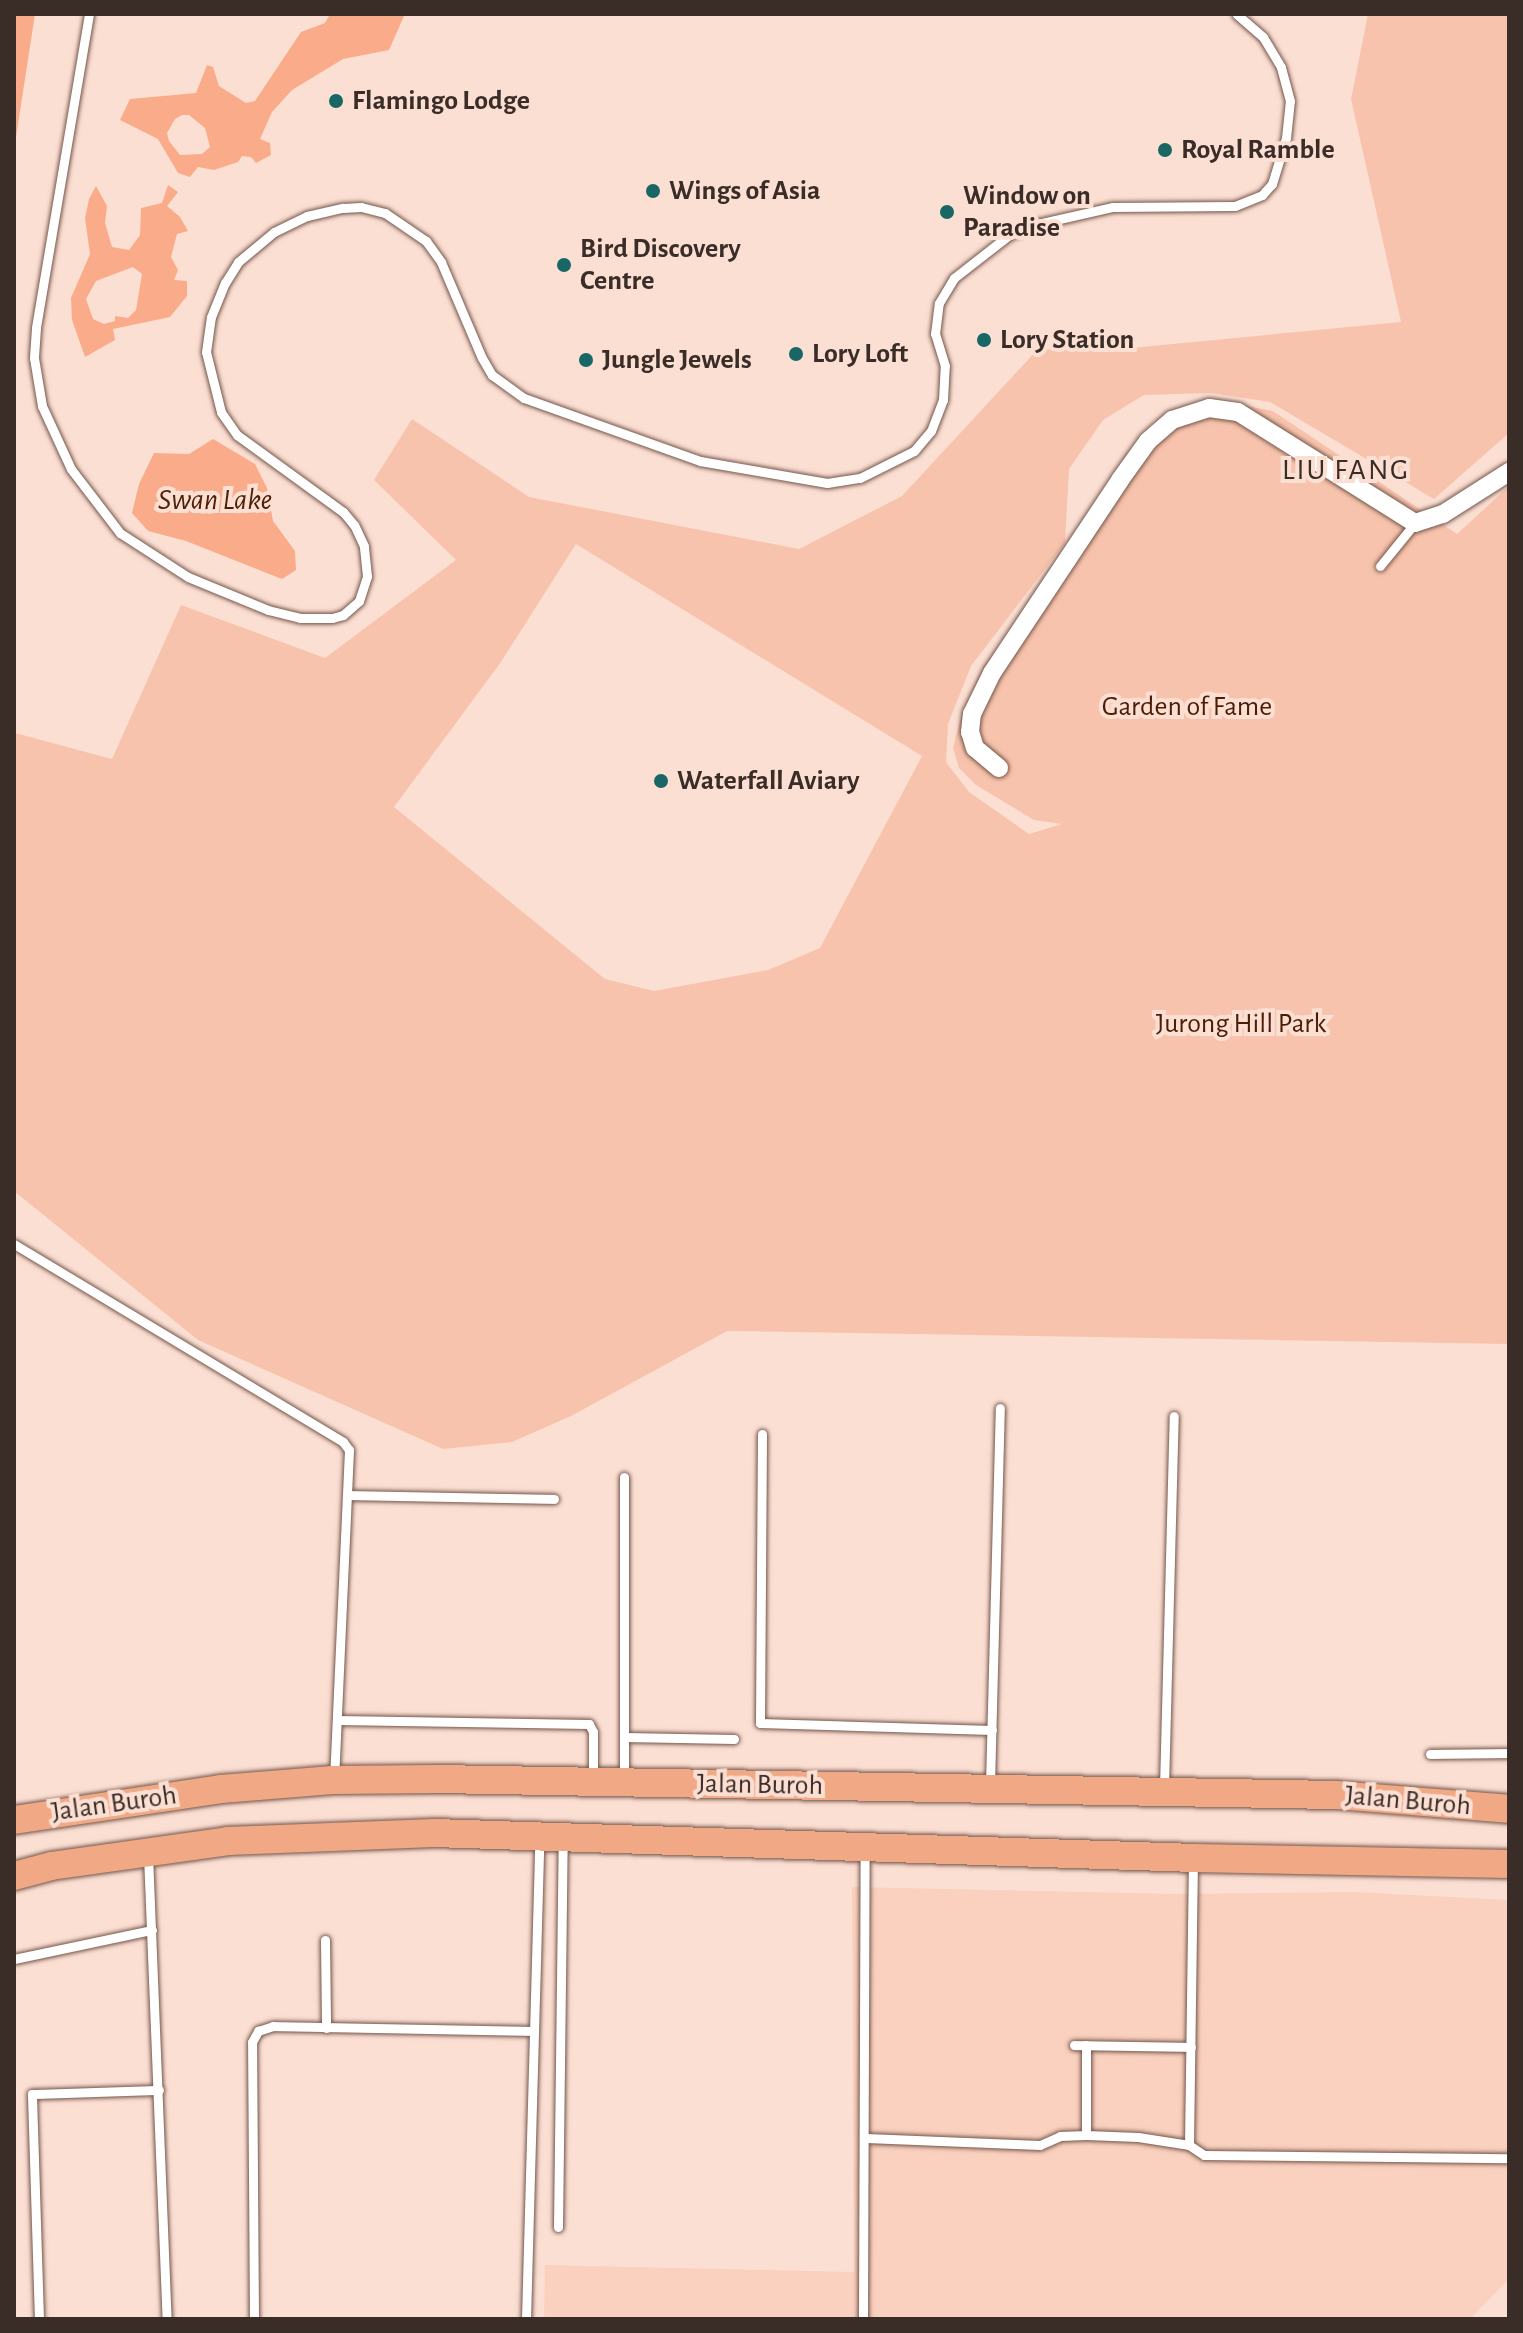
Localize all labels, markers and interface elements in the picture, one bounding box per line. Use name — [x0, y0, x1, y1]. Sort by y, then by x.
place label: Flamingo Lodge — [352, 84, 530, 118]
marker: Flamingo Lodge — [327, 92, 345, 110]
place label: Royal Ramble — [1181, 133, 1335, 167]
marker: Royal Ramble — [1156, 141, 1174, 159]
place label: Wings of Asia — [669, 174, 820, 208]
place label: Window on Paradise — [963, 179, 1091, 245]
marker: Wings of Asia — [644, 182, 662, 200]
marker: Window on Paradise — [938, 203, 956, 221]
place label: Bird Discovery Centre — [580, 232, 741, 298]
marker: Bird Discovery Centre — [555, 256, 573, 274]
place label: Lory Station — [1000, 323, 1134, 357]
marker: Lory Station — [975, 331, 993, 349]
place label: Lory Loft — [812, 337, 908, 371]
place label: Jungle Jewels — [602, 343, 752, 377]
marker: Lory Loft — [787, 345, 805, 363]
marker: Jungle Jewels — [577, 351, 595, 369]
district label: LIU FANG — [1282, 452, 1410, 488]
water label: Swan Lake — [158, 482, 272, 518]
park label: Garden of Fame — [1102, 690, 1272, 724]
place label: Waterfall Aviary — [677, 764, 859, 798]
marker: Waterfall Aviary — [652, 772, 670, 790]
park label: Jurong Hill Park — [1156, 1007, 1326, 1041]
street label: Jalan Buroh — [697, 1767, 823, 1803]
street label: Jalan Buroh — [49, 1779, 179, 1829]
street label: Jalan Buroh — [1344, 1779, 1472, 1823]

